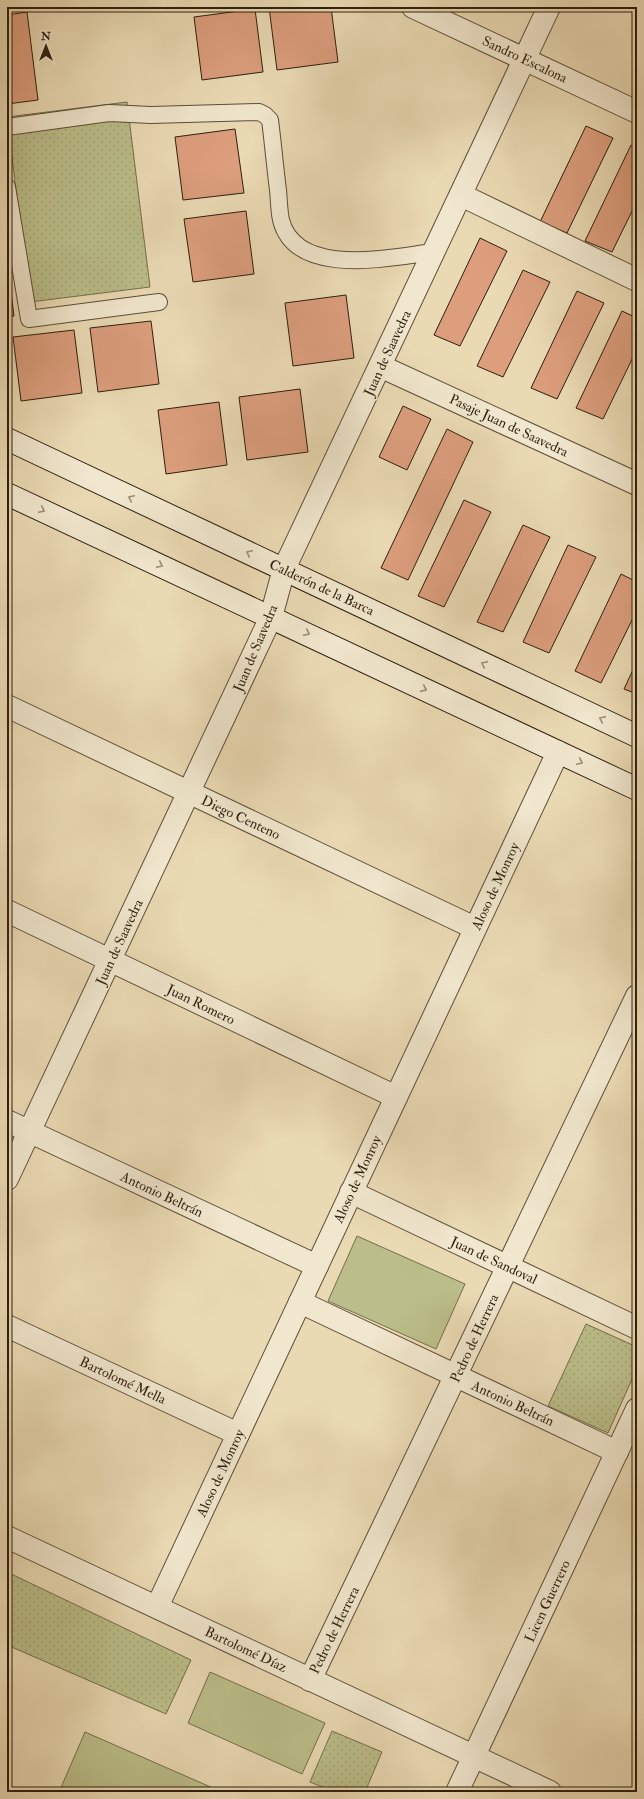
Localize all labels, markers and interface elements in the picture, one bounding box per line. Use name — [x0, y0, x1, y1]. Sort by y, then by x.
north arrow — [26, 26, 66, 66]
text: N — [40, 30, 52, 43]
street label: Sandro Escalona — [480, 32, 570, 87]
street label: Juan de Saavedra — [360, 307, 415, 400]
street label: Pasaje Juan de Saavedra — [447, 390, 571, 461]
one-way arrow — [128, 495, 136, 503]
one-way arrow — [38, 505, 46, 513]
one-way arrow — [246, 550, 253, 558]
street label: Calderón de la Barca — [267, 556, 377, 619]
one-way arrow — [156, 560, 164, 568]
street label: Juan de Saavedra — [229, 602, 282, 695]
one-way arrow — [302, 628, 310, 636]
one-way arrow — [481, 661, 489, 669]
one-way arrow — [420, 684, 427, 692]
one-way arrow — [598, 716, 606, 724]
one-way arrow — [575, 757, 583, 765]
street label: Diego Centeno — [199, 792, 283, 843]
street label: Aloso de Monroy — [467, 839, 524, 934]
street label: Juan de Saavedra — [92, 896, 147, 989]
street label: Juan Romero — [163, 980, 238, 1028]
street label: Aloso de Monroy — [329, 1132, 386, 1227]
street label: Antonio Beltrán — [117, 1168, 206, 1221]
street label: Juan de Sandoval — [447, 1233, 540, 1288]
street label: Pedro de Herrera — [447, 1291, 502, 1385]
street label: Bartolomé Mella — [77, 1353, 169, 1408]
street label: Antonio Beltrán — [468, 1377, 557, 1430]
street label: Aloso de Monroy — [192, 1426, 249, 1521]
street label: Licen Guerrero — [521, 1557, 574, 1645]
street label: Pedro de Herrera — [306, 1583, 363, 1677]
street label: Bartolomé Díaz — [202, 1623, 290, 1676]

